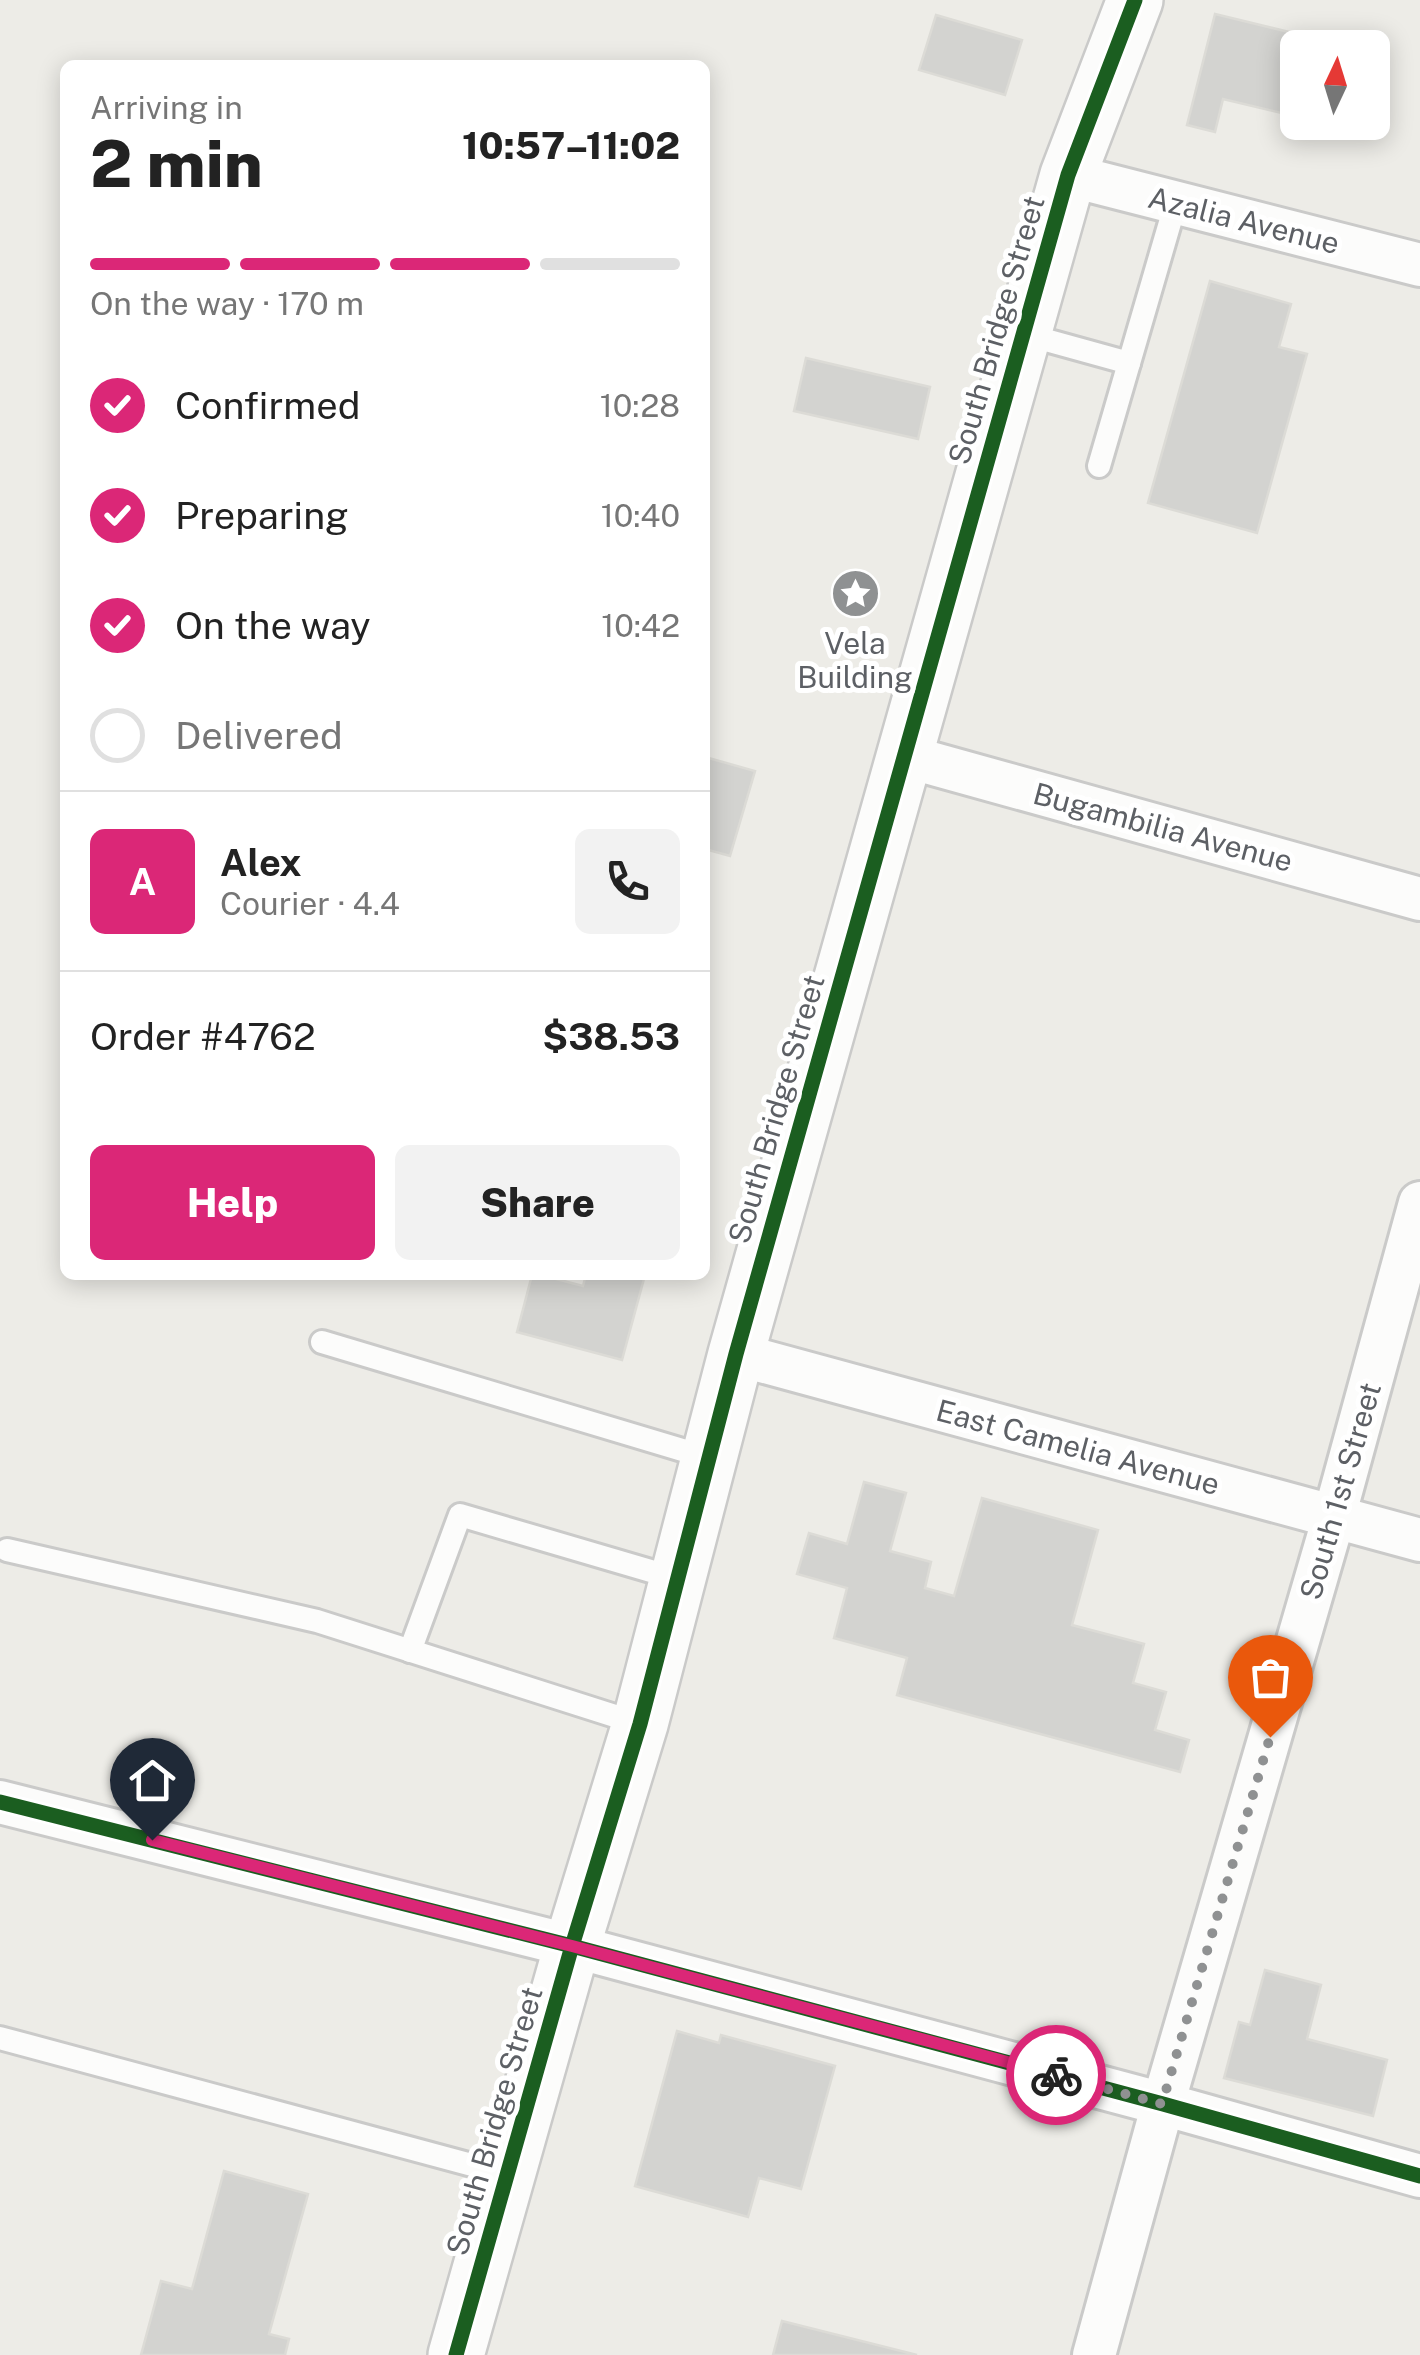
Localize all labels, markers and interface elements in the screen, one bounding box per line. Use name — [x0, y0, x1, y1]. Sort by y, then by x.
north arrow — [1280, 30, 1390, 140]
map controls — [1280, 30, 1390, 140]
text: Arriving in — [90, 89, 243, 126]
text: 10:57–11:02 — [462, 123, 680, 168]
text: 2 min — [90, 125, 263, 202]
street label: Azalia Avenue — [1145, 179, 1343, 261]
street label: South Bridge Street — [940, 192, 1052, 468]
text: On the way · 170 m — [90, 285, 364, 322]
icon: check — [90, 378, 145, 433]
text: Confirmed — [175, 383, 360, 428]
text: 10:28 — [600, 387, 680, 424]
icon: check — [90, 488, 145, 543]
text: Preparing — [175, 493, 349, 538]
text: 10:40 — [601, 497, 680, 534]
place icon: Vela Building — [829, 568, 881, 620]
icon: check — [90, 598, 145, 653]
text: On the way — [175, 603, 371, 648]
text: 10:42 — [601, 607, 680, 644]
place label: Vela Building — [797, 625, 913, 695]
text: Delivered — [175, 713, 343, 758]
street label: Bugambilia Avenue — [1029, 775, 1297, 879]
button: phone — [575, 829, 680, 934]
text: Alex — [220, 840, 302, 885]
text: A — [129, 859, 156, 904]
text: Courier · 4.4 — [220, 885, 400, 922]
street label: South Bridge Street — [720, 971, 832, 1247]
text: Order #4762 — [90, 1014, 316, 1059]
text: $38.53 — [542, 1014, 680, 1059]
button: Help — [90, 1145, 375, 1260]
button: Share — [395, 1145, 680, 1260]
street label: South 1st Street — [1292, 1378, 1388, 1604]
street label: East Camelia Avenue — [932, 1392, 1224, 1502]
pin — [1228, 1635, 1313, 1738]
icon: bag — [1243, 1650, 1298, 1705]
pin — [110, 1738, 195, 1841]
icon: home — [125, 1753, 180, 1808]
street label: South Bridge Street — [438, 1983, 550, 2259]
courier — [1006, 2025, 1106, 2125]
icon: bike — [1029, 2048, 1084, 2103]

